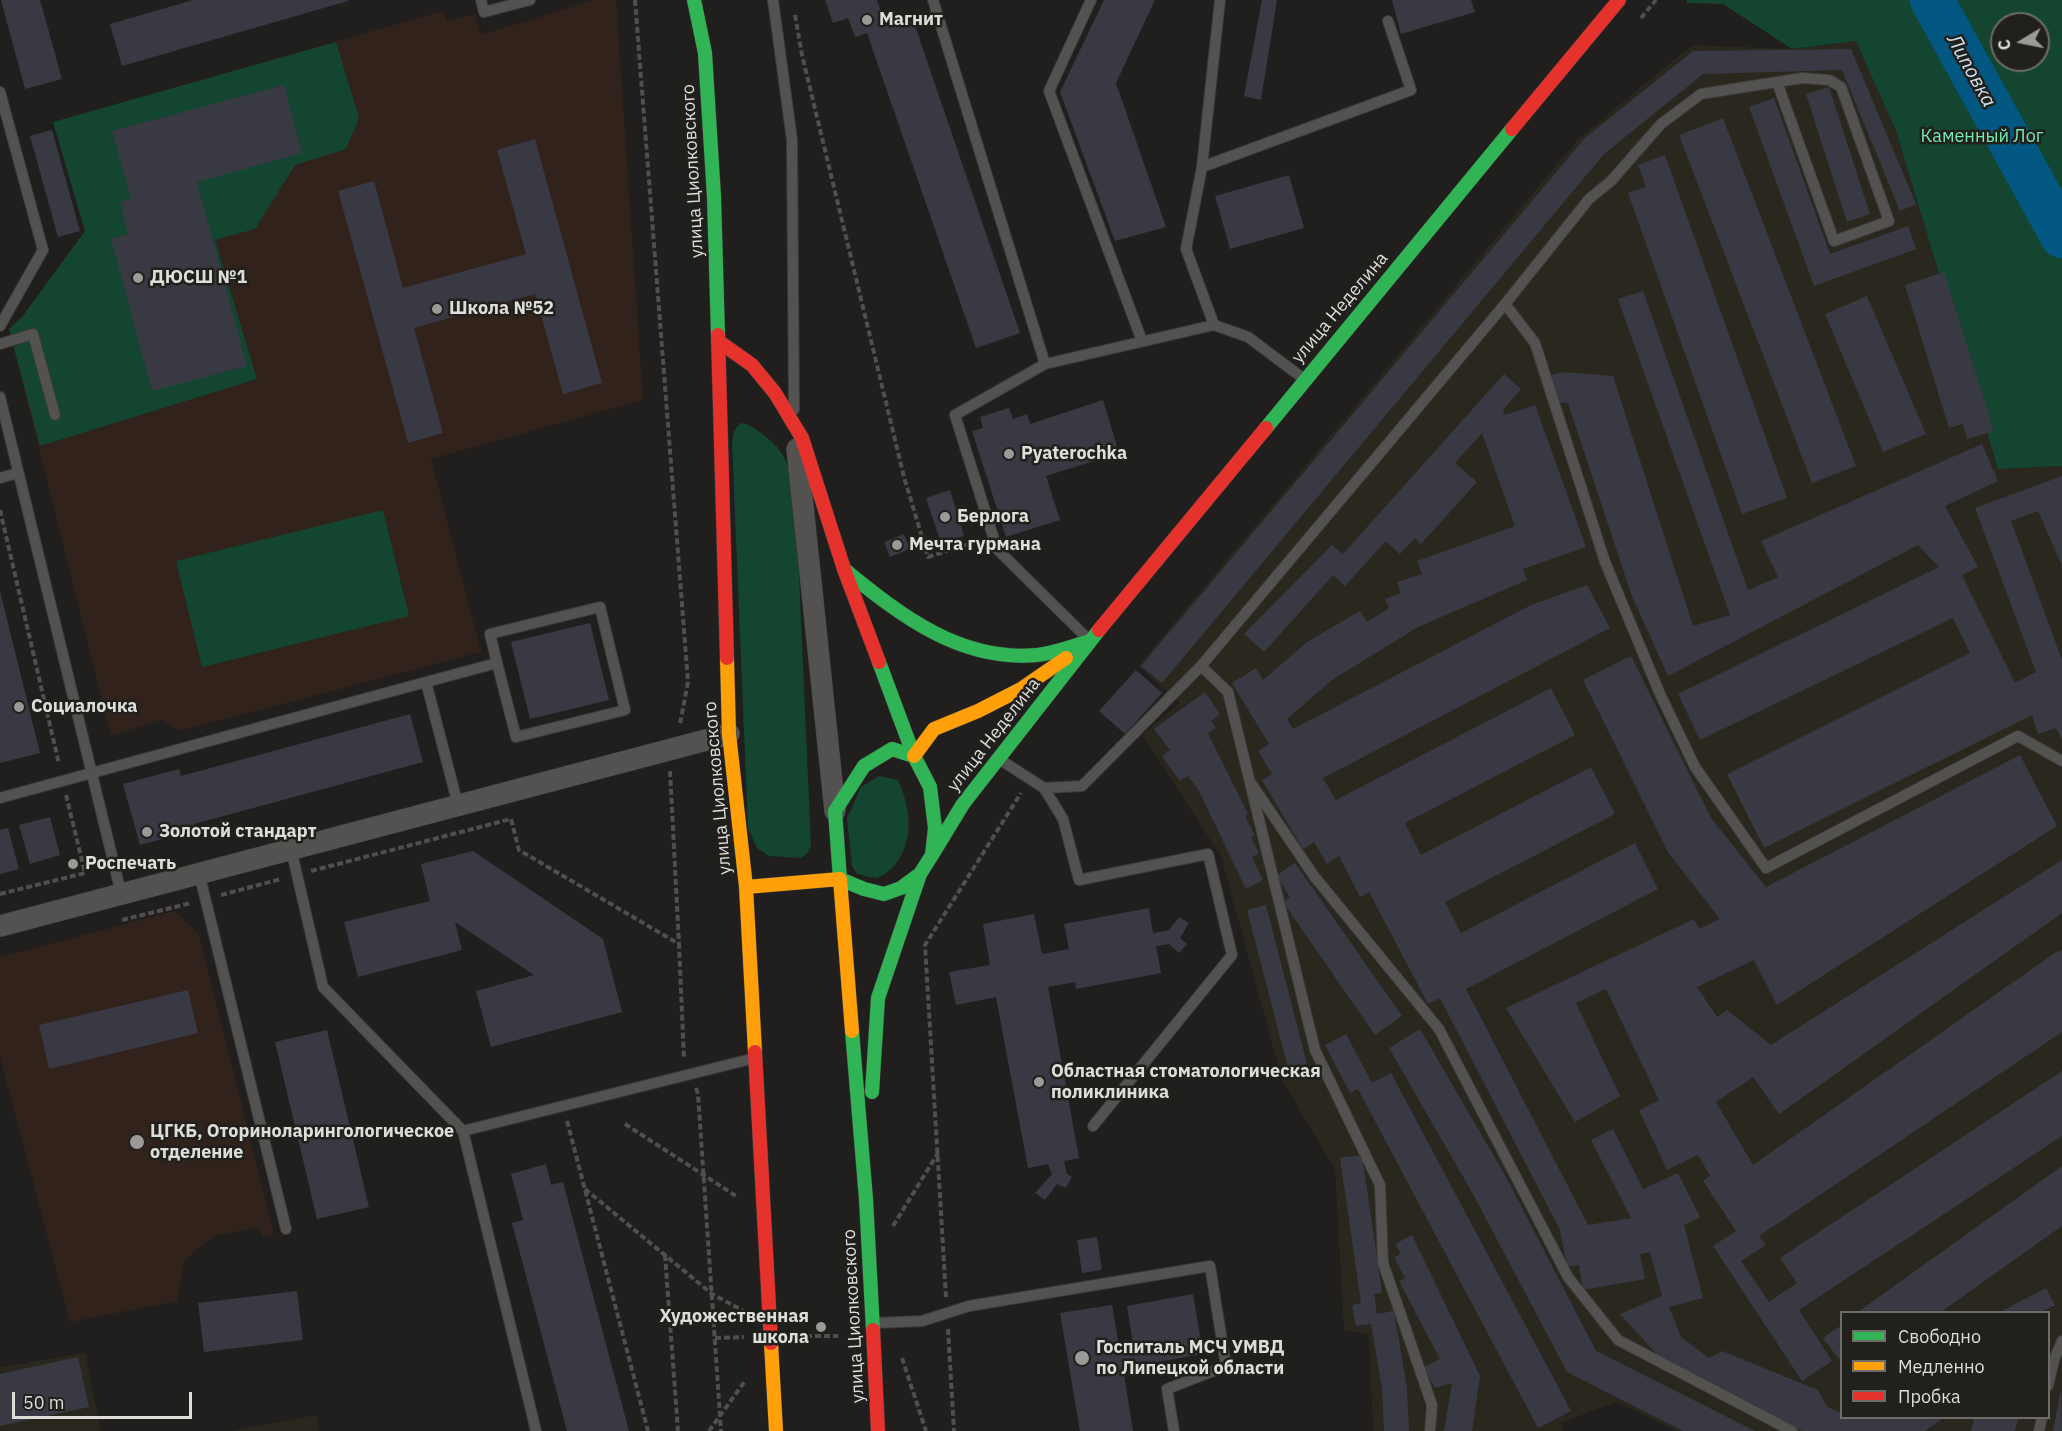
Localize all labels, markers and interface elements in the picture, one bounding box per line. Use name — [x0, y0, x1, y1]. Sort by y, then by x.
place label: Магнит — [879, 9, 943, 31]
north arrow — [1990, 12, 2050, 72]
marker: Магнит — [860, 13, 874, 27]
water label: Липовка — [1941, 30, 2001, 112]
text: С — [1993, 38, 2015, 52]
street label: улица Циолковского — [678, 84, 708, 258]
park label: Каменный Лог — [1920, 126, 2044, 148]
street label: улица Неделина — [1287, 248, 1393, 368]
place label: ДЮСШ №1 — [150, 267, 247, 289]
marker: ДЮСШ №1 — [131, 271, 145, 285]
place label: Школа №52 — [449, 298, 554, 320]
marker: Школа №52 — [430, 302, 444, 316]
place label: Pyaterochka — [1021, 443, 1127, 465]
marker: Pyaterochka — [1002, 447, 1016, 461]
place label: Берлога — [957, 506, 1029, 528]
marker: Берлога — [938, 510, 952, 524]
place label: Мечта гурмана — [909, 534, 1041, 556]
marker: Мечта гурмана — [890, 538, 904, 552]
street label: улица Неделина — [943, 674, 1045, 796]
place label: Социалочка — [31, 696, 138, 718]
marker: Социалочка — [12, 700, 26, 714]
street label: улица Циолковского — [700, 700, 736, 876]
place label: Золотой стандарт — [159, 821, 316, 843]
marker: Золотой стандарт — [140, 825, 154, 839]
place label: Роспечать — [85, 853, 176, 875]
marker: Роспечать — [66, 857, 80, 871]
place label: Областная стоматологическая поликлиника — [1051, 1061, 1321, 1104]
marker: Областная стоматологическая поликлиника — [1032, 1075, 1046, 1089]
place label: ЦГКБ, Оториноларингологическое отделение — [150, 1121, 454, 1164]
marker: ЦГКБ, Оториноларингологическое отделение — [128, 1133, 146, 1151]
street label: улица Циолковского — [839, 1229, 869, 1403]
place label: Художественная школа — [659, 1306, 809, 1348]
legend — [1840, 1311, 2050, 1419]
marker: Художественная школа — [814, 1320, 828, 1334]
text: Свободно — [1898, 1325, 1981, 1348]
place label: Госпиталь МСЧ УМВД по Липецкой области — [1096, 1337, 1285, 1380]
marker: Госпиталь МСЧ УМВД по Липецкой области — [1073, 1349, 1091, 1367]
text: Медленно — [1898, 1355, 1985, 1378]
scale bar — [15, 1380, 195, 1418]
text: Пробка — [1898, 1385, 1961, 1408]
text: 50 m — [23, 1391, 65, 1414]

